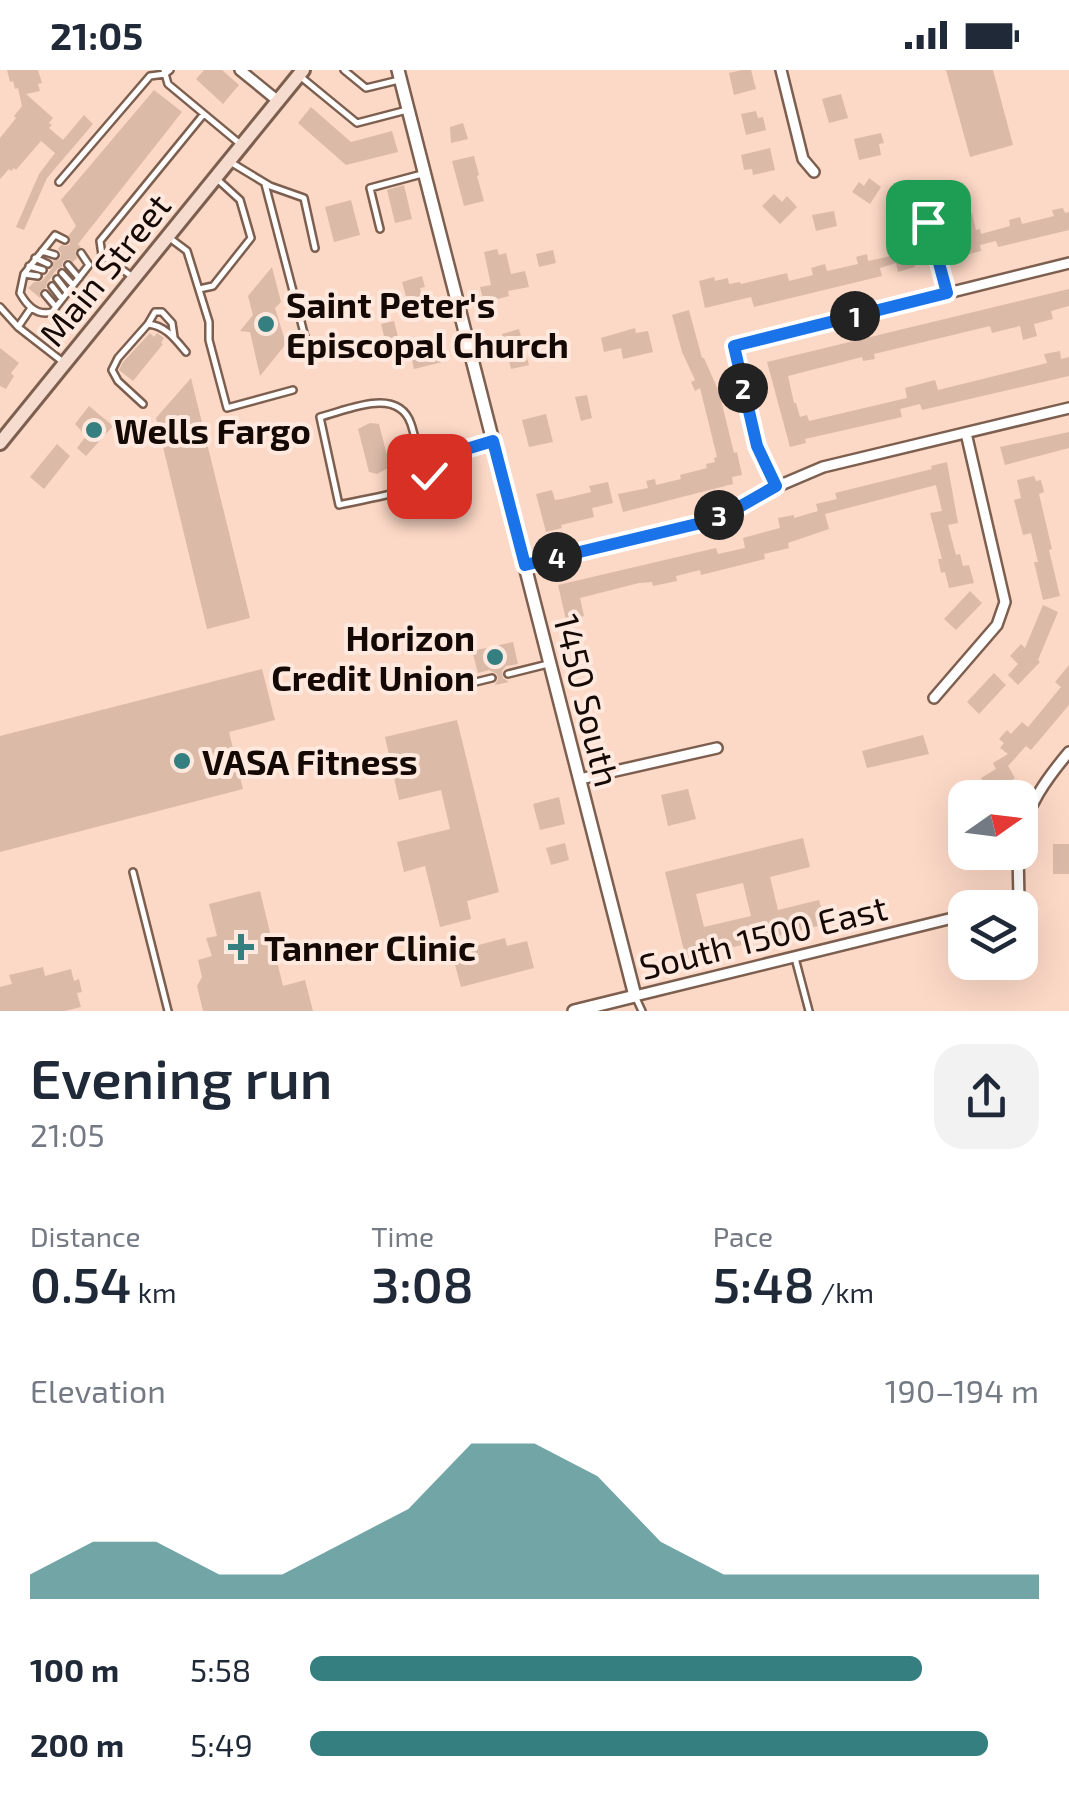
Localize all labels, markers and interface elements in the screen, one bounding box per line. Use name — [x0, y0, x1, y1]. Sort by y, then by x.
text: 21:05 — [50, 12, 143, 58]
pin — [886, 180, 971, 265]
street label: Main Street — [30, 184, 178, 354]
icon: arrive — [901, 195, 956, 250]
place label: Saint Peter's Episcopal Church — [286, 283, 569, 365]
pin: 1 — [830, 291, 880, 341]
text: 1 — [849, 299, 861, 333]
marker: Saint Peter's Episcopal Church — [255, 313, 277, 335]
pin: 2 — [718, 363, 768, 413]
text: 2 — [735, 371, 751, 405]
place label: Wells Fargo — [114, 409, 311, 451]
marker: Wells Fargo — [83, 419, 105, 441]
pin — [387, 434, 472, 519]
icon: check — [402, 449, 457, 504]
pin: 3 — [694, 490, 744, 540]
text: 3 — [711, 498, 727, 532]
pin: 4 — [532, 532, 582, 582]
text: 4 — [548, 540, 566, 574]
street label: 1450 South — [546, 609, 630, 791]
place label: Horizon Credit Union — [271, 616, 475, 698]
marker: Horizon Credit Union — [484, 646, 506, 668]
place label: VASA Fitness — [202, 740, 418, 782]
marker: VASA Fitness — [171, 750, 193, 772]
north arrow — [948, 780, 1038, 870]
map controls — [948, 780, 1038, 980]
street label: South 1500 East — [635, 885, 891, 987]
button: layers — [948, 890, 1038, 980]
place label: Tanner Clinic — [264, 926, 476, 968]
marker: Tanner Clinic — [228, 934, 254, 960]
text: Evening run — [30, 1044, 332, 1110]
button: share — [934, 1044, 1039, 1149]
text: 21:05 — [30, 1115, 105, 1153]
text: Distance — [30, 1219, 141, 1253]
text: Time — [371, 1219, 434, 1253]
text: Pace — [713, 1219, 773, 1253]
text: 0.54 — [30, 1253, 132, 1313]
text: 3:08 — [371, 1253, 474, 1313]
text: 5:48 — [713, 1253, 815, 1313]
text: km — [132, 1275, 177, 1309]
text: /km — [815, 1275, 874, 1309]
text: Elevation — [30, 1371, 166, 1409]
text: 190–194 m — [885, 1371, 1039, 1409]
text: 100 m — [30, 1650, 119, 1688]
text: 5:58 — [190, 1650, 251, 1688]
text: 200 m — [30, 1725, 124, 1763]
text: 5:49 — [190, 1725, 253, 1763]

